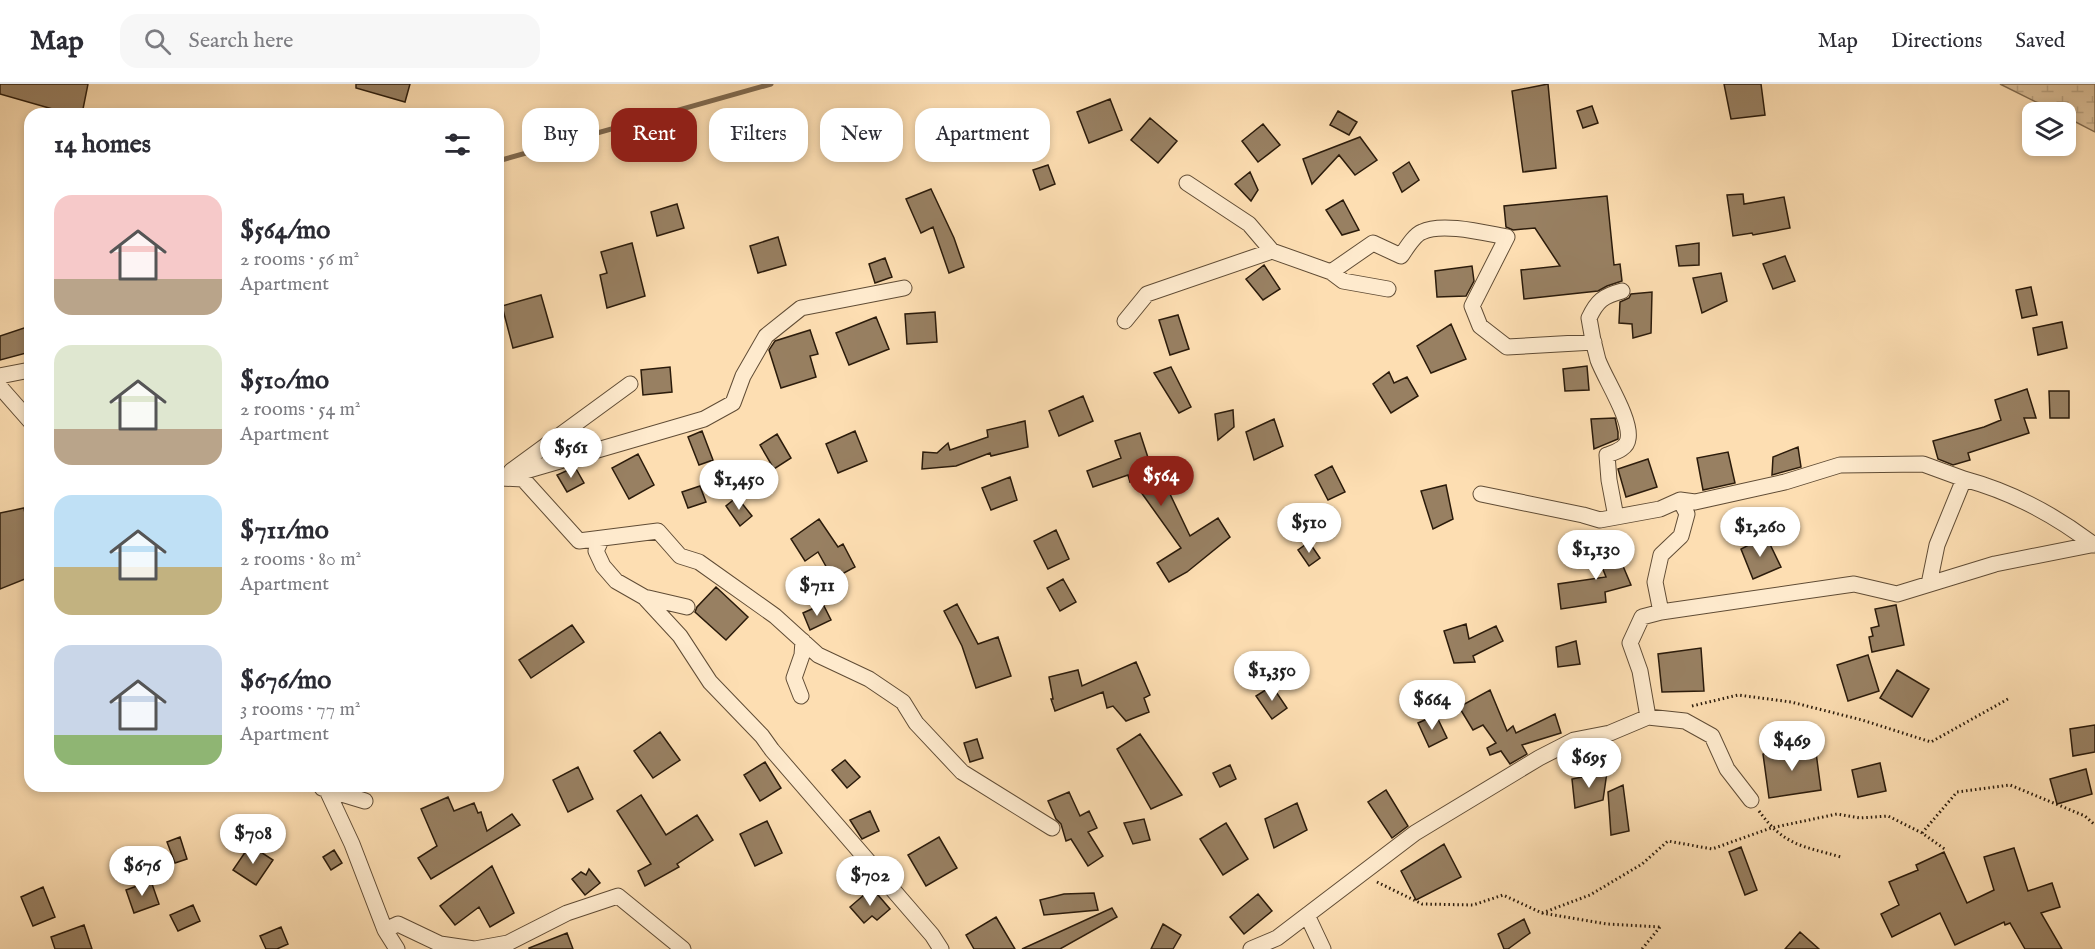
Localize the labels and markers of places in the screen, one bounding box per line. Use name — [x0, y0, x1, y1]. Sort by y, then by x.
pin: $561 — [535, 428, 607, 479]
pin: $564 — [1125, 456, 1197, 507]
pin: $1,450 — [690, 460, 788, 511]
pin: $510 — [1273, 503, 1345, 554]
pin: $1,260 — [1711, 507, 1809, 558]
pin: $1,130 — [1547, 530, 1645, 581]
pin: $711 — [781, 566, 853, 617]
pin: $1,350 — [1223, 651, 1321, 702]
pin: $664 — [1396, 680, 1468, 731]
pin: $469 — [1756, 721, 1828, 772]
pin: $695 — [1553, 738, 1625, 789]
pin: $708 — [217, 814, 289, 865]
pin: $676 — [106, 846, 178, 897]
pin: $702 — [834, 856, 906, 907]

